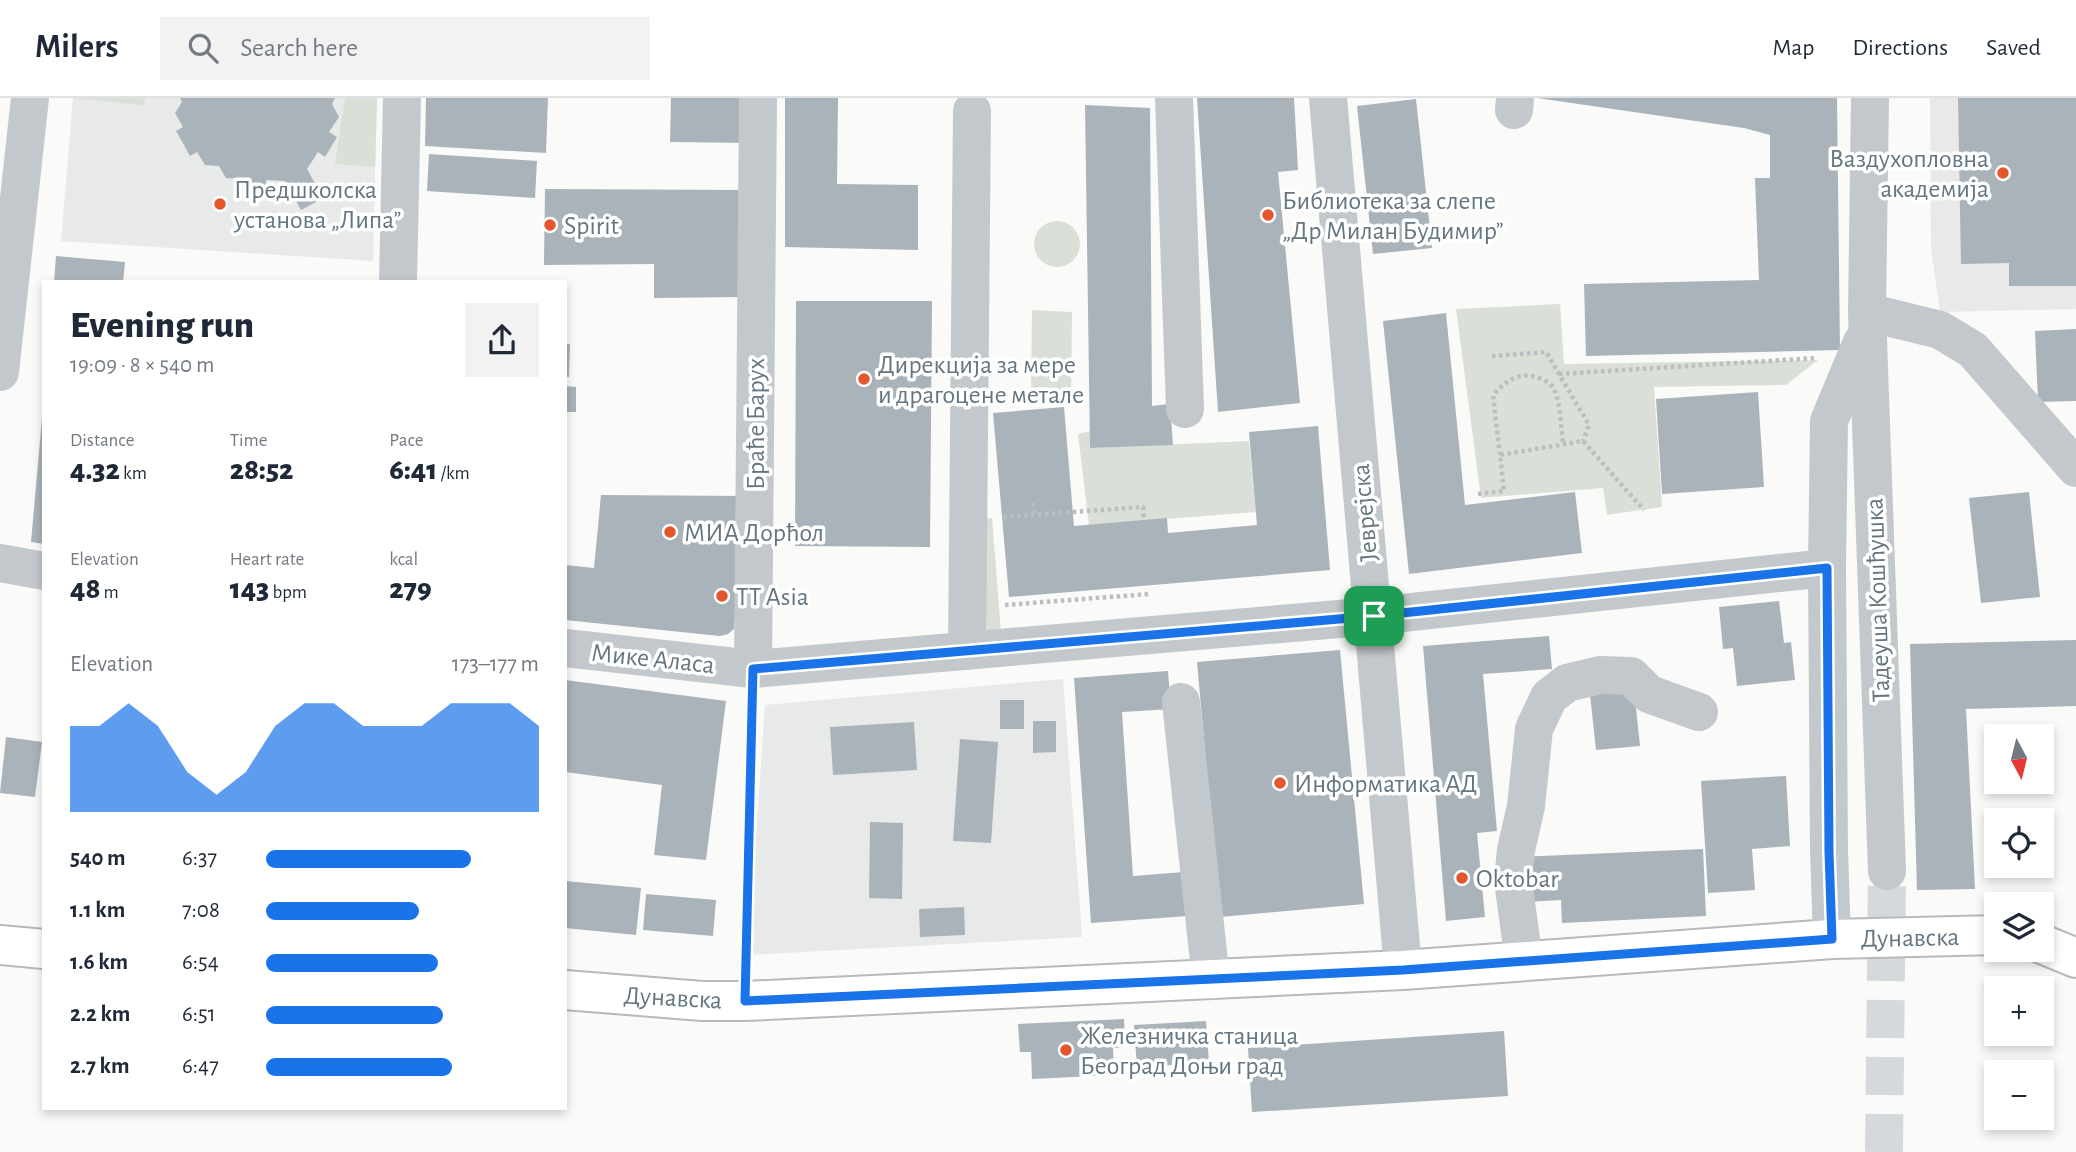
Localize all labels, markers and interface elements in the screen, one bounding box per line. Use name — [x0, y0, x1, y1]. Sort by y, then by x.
search box — [160, 17, 650, 80]
icon: search — [184, 29, 222, 67]
text: Milers — [35, 31, 118, 64]
text: Search here — [240, 35, 358, 61]
text: Map — [1772, 36, 1814, 60]
text: Directions — [1852, 36, 1948, 60]
text: Saved — [1986, 36, 2041, 60]
place label: Ваздухопловна академија — [1829, 146, 1989, 202]
marker: Ваздухопловна академија — [1995, 165, 2011, 181]
place label: Предшколска установа „Липа” — [233, 177, 401, 233]
place label: Библиотека за слепе „Др Милан Будимир” — [1282, 188, 1503, 244]
marker: Предшколска установа „Липа” — [212, 196, 228, 212]
marker: Библиотека за слепе „Др Милан Будимир” — [1260, 207, 1276, 223]
place label: Spirit — [564, 213, 619, 239]
marker: Spirit — [542, 217, 558, 233]
button: share — [465, 303, 539, 377]
text: Evening run — [70, 307, 254, 345]
place label: Дирекција за мере и драгоцене метале — [878, 352, 1084, 408]
text: 19:09 · 8 × 540 m — [70, 354, 214, 377]
street label: Браће Барух — [743, 358, 769, 490]
marker: Дирекција за мере и драгоцене метале — [856, 371, 872, 387]
text: Distance — [70, 431, 134, 450]
text: Time — [230, 431, 268, 450]
text: Pace — [389, 431, 424, 450]
text: 4.32 — [70, 455, 120, 485]
text: 28:52 — [230, 455, 293, 485]
text: 6:41 — [389, 455, 437, 485]
street label: Јеврејска — [1348, 463, 1382, 563]
text: km — [120, 464, 147, 483]
text: /km — [437, 464, 470, 483]
street label: Тадеуша Кошћушка — [1861, 497, 1895, 702]
place label: МИА Дорћол — [684, 520, 824, 546]
marker: МИА Дорћол — [662, 524, 678, 540]
text: Elevation — [70, 550, 139, 569]
text: Heart rate — [230, 550, 304, 569]
text: kcal — [389, 550, 418, 569]
text: 48 — [70, 574, 100, 604]
text: 143 — [230, 574, 269, 604]
text: 279 — [389, 574, 432, 604]
text: m — [100, 583, 119, 602]
text: bpm — [269, 583, 307, 602]
place label: TT Asia — [736, 584, 809, 610]
pin — [1344, 586, 1404, 646]
marker: TT Asia — [714, 588, 730, 604]
icon: arrive — [1355, 597, 1393, 635]
street label: Мике Аласа — [590, 640, 716, 678]
text: Elevation — [70, 653, 153, 676]
text: 173–177 m — [452, 653, 539, 676]
north arrow — [1984, 724, 2054, 794]
map controls — [1984, 724, 2054, 1130]
place label: Информатика АД — [1294, 771, 1477, 797]
marker: Информатика АД — [1272, 775, 1288, 791]
button: locate — [1984, 808, 2054, 878]
text: 540 m — [70, 847, 126, 870]
text: 6:37 — [182, 847, 217, 870]
place label: Oktobar — [1476, 866, 1559, 892]
marker: Oktobar — [1454, 870, 1470, 886]
button: layers — [1984, 892, 2054, 962]
text: 1.1 km — [70, 899, 125, 922]
text: 7:08 — [182, 899, 220, 922]
street label: Дунавска — [1861, 924, 1960, 952]
text: 1.6 km — [70, 951, 128, 974]
text: 6:54 — [182, 951, 219, 974]
button: + — [1984, 976, 2054, 1046]
street label: Дунавска — [623, 982, 723, 1014]
text: 2.2 km — [70, 1003, 130, 1026]
text: 6:51 — [182, 1003, 216, 1026]
place label: Железничка станица Београд Доњи град — [1080, 1023, 1298, 1079]
marker: Железничка станица Београд Доњи град — [1058, 1042, 1074, 1058]
text: 2.7 km — [70, 1055, 129, 1078]
text: 6:47 — [182, 1055, 219, 1078]
button: − — [1984, 1060, 2054, 1130]

